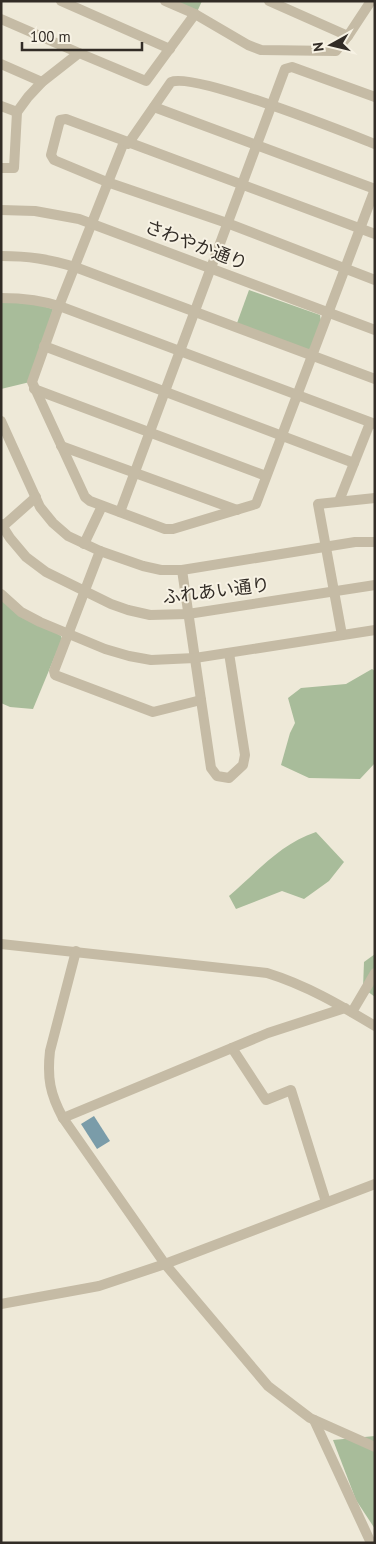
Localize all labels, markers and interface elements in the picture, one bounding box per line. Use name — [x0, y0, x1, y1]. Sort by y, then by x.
scale bar — [22, 20, 142, 52]
north arrow — [306, 20, 356, 70]
text: 100 m — [30, 27, 71, 46]
text: N — [309, 41, 328, 53]
street label: さわやか通り — [142, 214, 251, 275]
street label: ふれあい通り — [161, 573, 271, 608]

